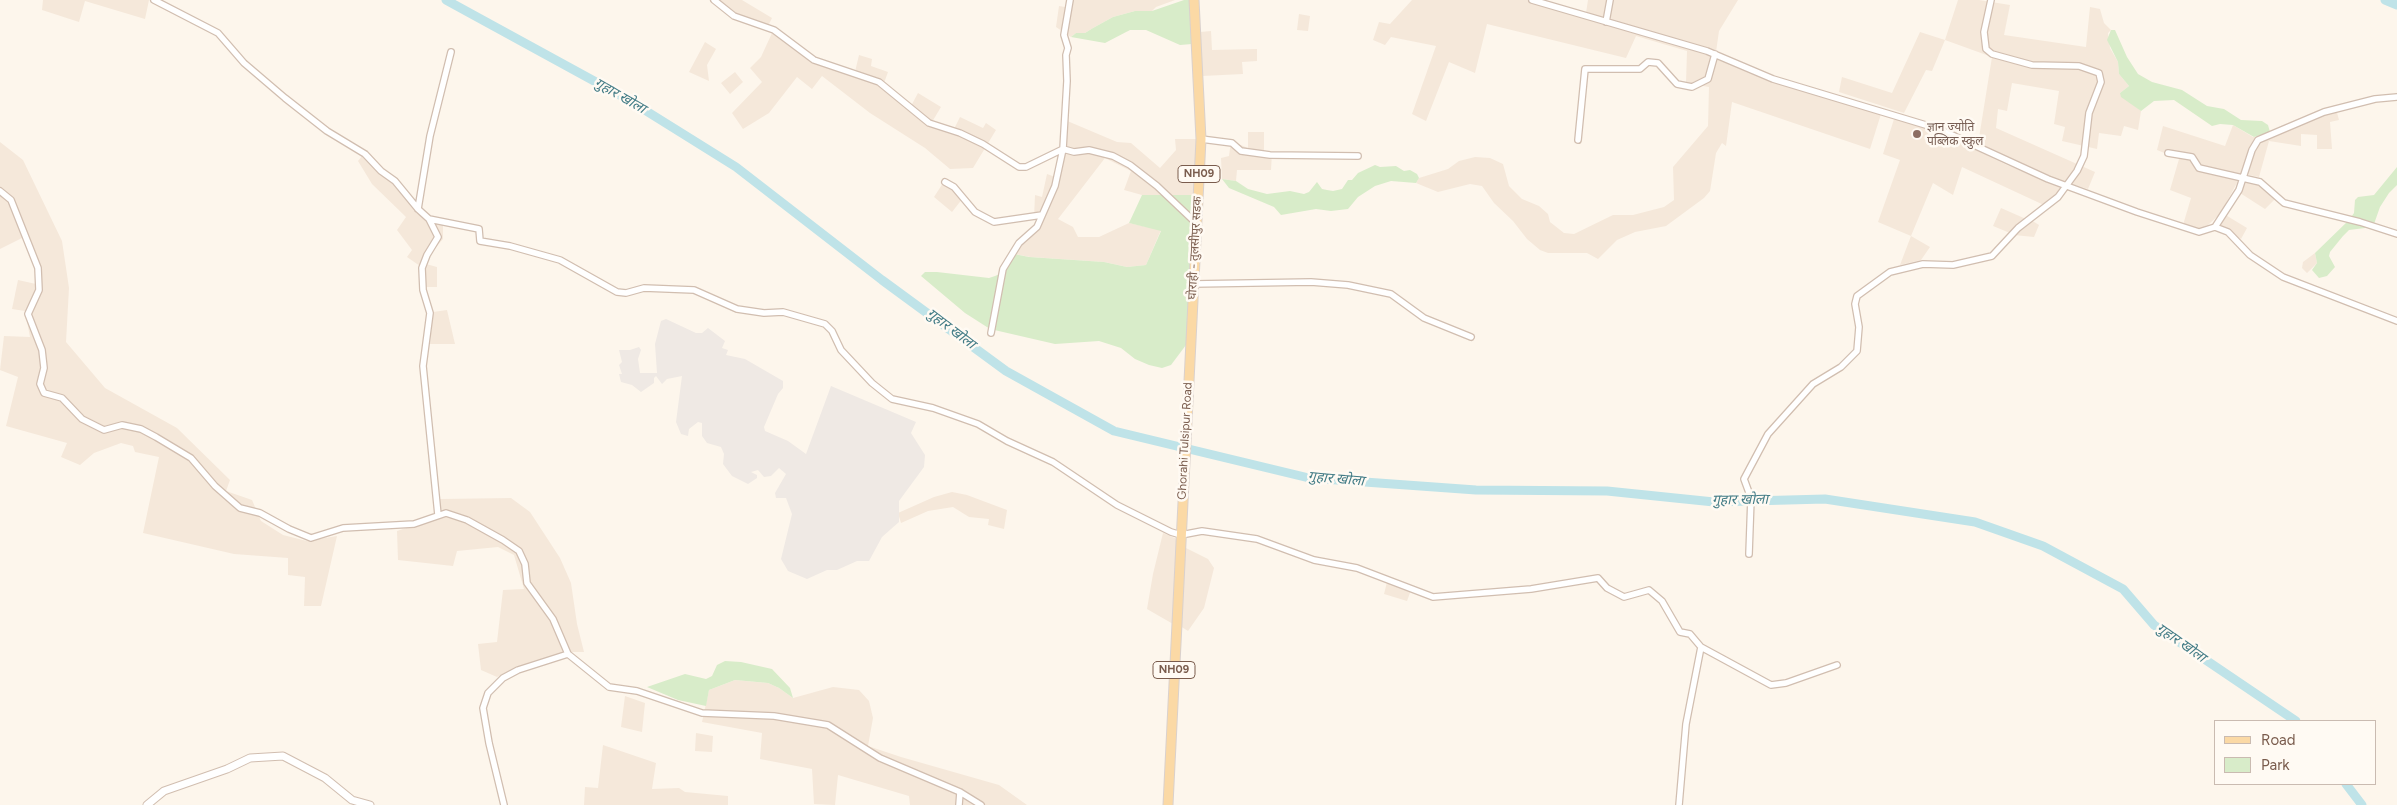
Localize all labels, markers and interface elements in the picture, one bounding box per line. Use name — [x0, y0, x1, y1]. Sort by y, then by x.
water label: गुहार खोला — [591, 75, 649, 117]
place label: ज्ञान ज्योति पब्लिक स्कुल — [1927, 120, 1983, 148]
marker: ज्ञान ज्योति पब्लिक स्कुल — [1911, 128, 1923, 140]
road number: NH09 — [1178, 165, 1220, 182]
street label: घोराही - तुलसीपुर सडक — [1185, 196, 1205, 300]
water label: गुहार खोला — [923, 305, 979, 353]
street label: Ghorahi Tulsipur Road — [1175, 382, 1195, 500]
water label: गुहार खोला — [1307, 468, 1365, 490]
water label: गुहार खोला — [1712, 491, 1768, 509]
water label: गुहार खोला — [2153, 620, 2209, 666]
road number: NH09 — [1153, 662, 1195, 678]
legend — [2214, 720, 2377, 785]
text: Road — [2261, 731, 2296, 749]
text: Park — [2261, 756, 2290, 774]

